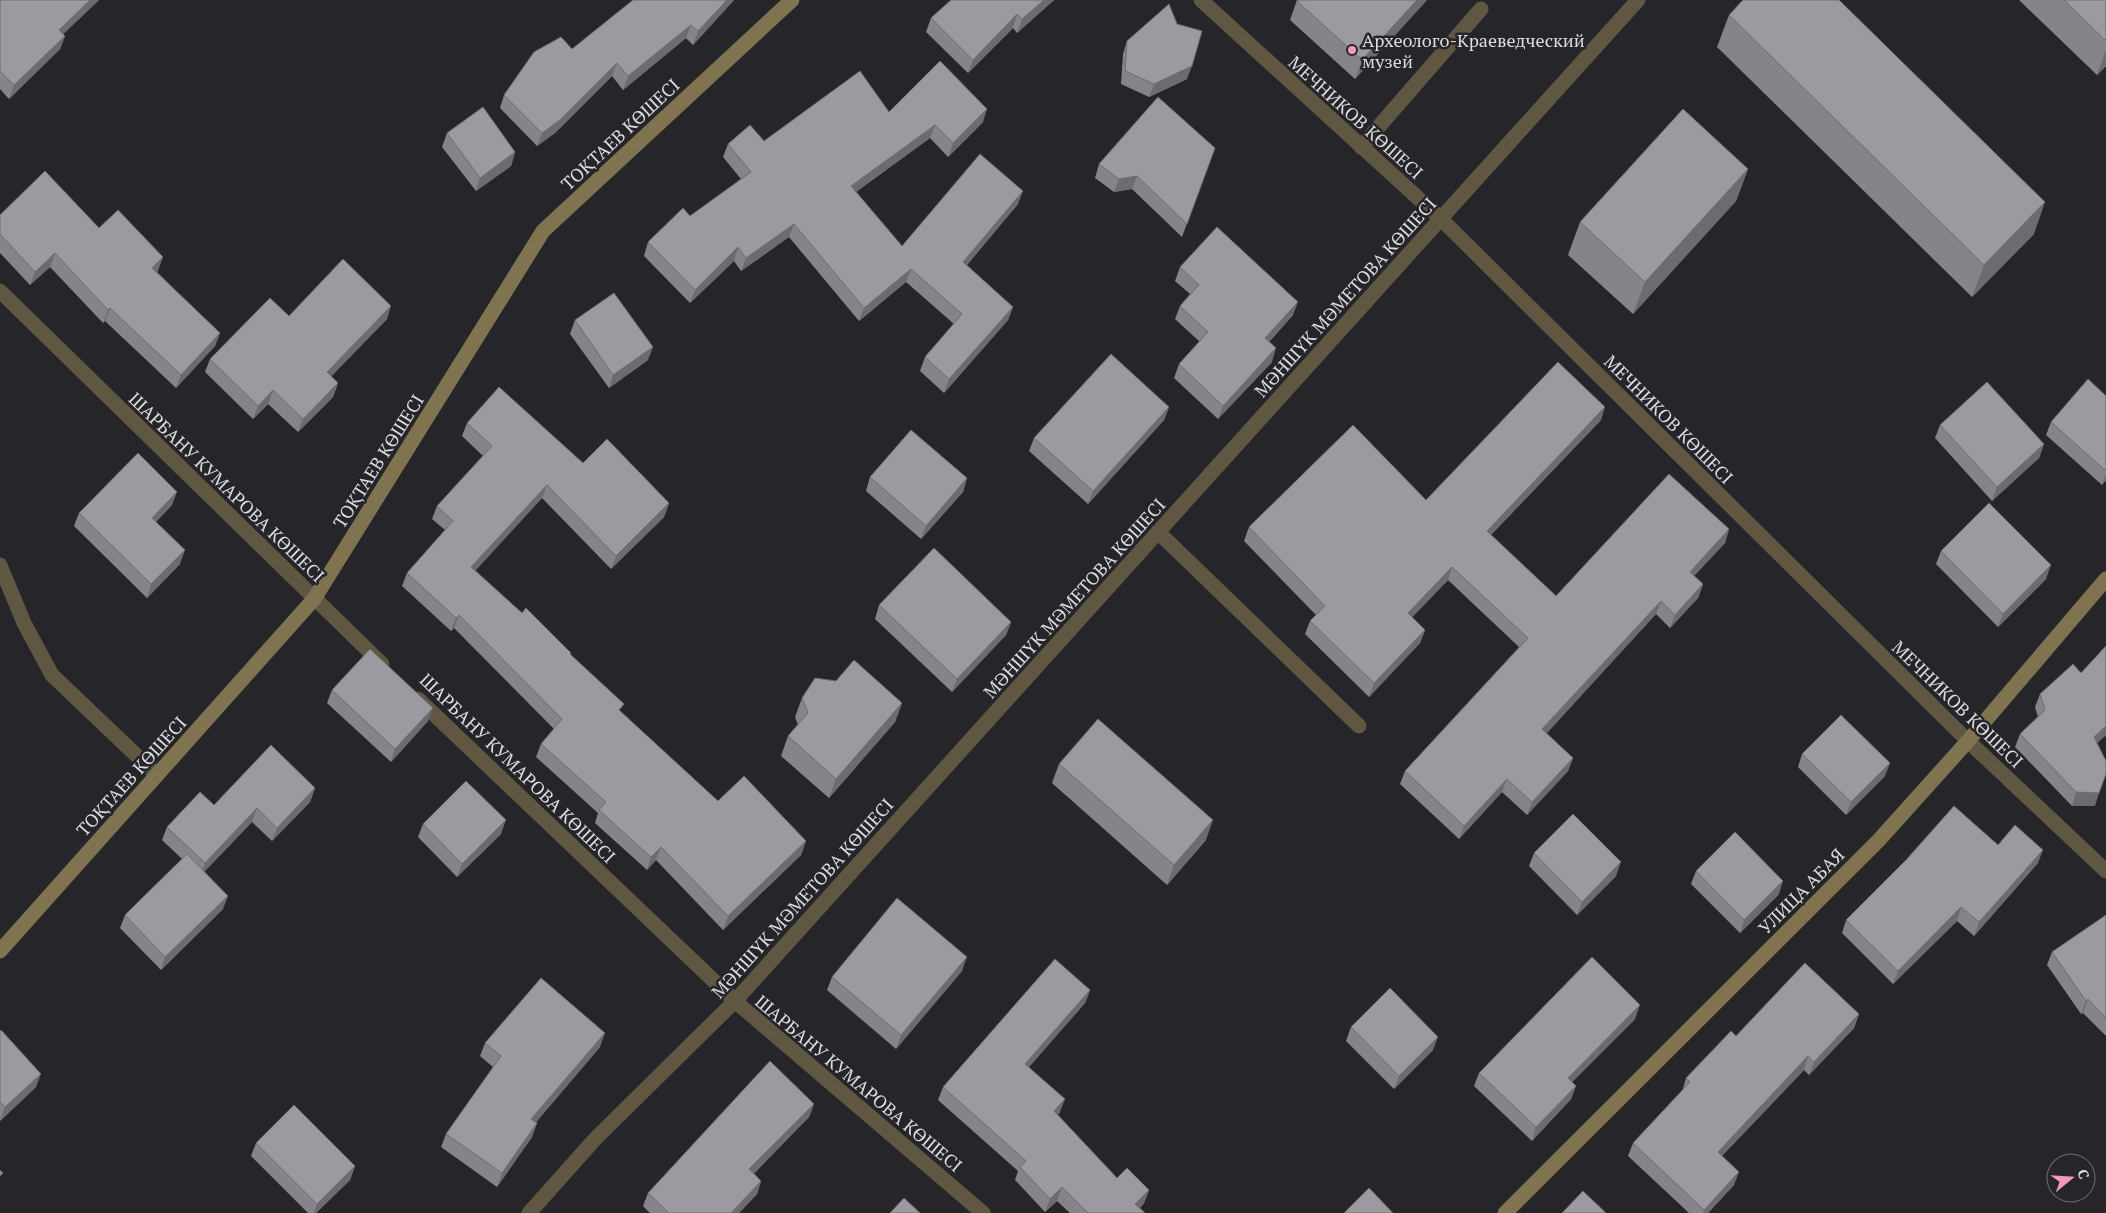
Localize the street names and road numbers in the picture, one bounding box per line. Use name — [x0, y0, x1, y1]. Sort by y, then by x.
street label: МЕЧНИКОВ КӨШЕСІ — [1284, 50, 1428, 184]
street label: ТОҚТАЕВ КӨШЕСІ — [556, 73, 684, 195]
street label: МӘНШҮК МӘМЕТОВА КӨШЕСІ — [1249, 192, 1441, 402]
street label: МЕЧНИКОВ КӨШЕСІ — [1599, 349, 1739, 489]
street label: ШАРБАНУ КУМАРОВА КӨШЕСІ — [124, 387, 330, 587]
street label: ТОҚТАЕВ КӨШЕСІ — [327, 390, 429, 532]
street label: МӘНШҮК МӘМЕТОВА КӨШЕСІ — [978, 493, 1170, 703]
street label: МЕЧНИКОВ КӨШЕСІ — [1887, 635, 2029, 773]
street label: ШАРБАНУ КУМАРОВА КӨШЕСІ — [415, 668, 621, 868]
street label: ТОҚТАЕВ КӨШЕСІ — [71, 711, 191, 841]
street label: МӘНШҮК МӘМЕТОВА КӨШЕСІ — [706, 793, 898, 1003]
street label: УЛИЦА АБАЯ — [1753, 843, 1849, 939]
street label: ШАРБАНУ КУМАРОВА КӨШЕСІ — [750, 989, 968, 1177]

